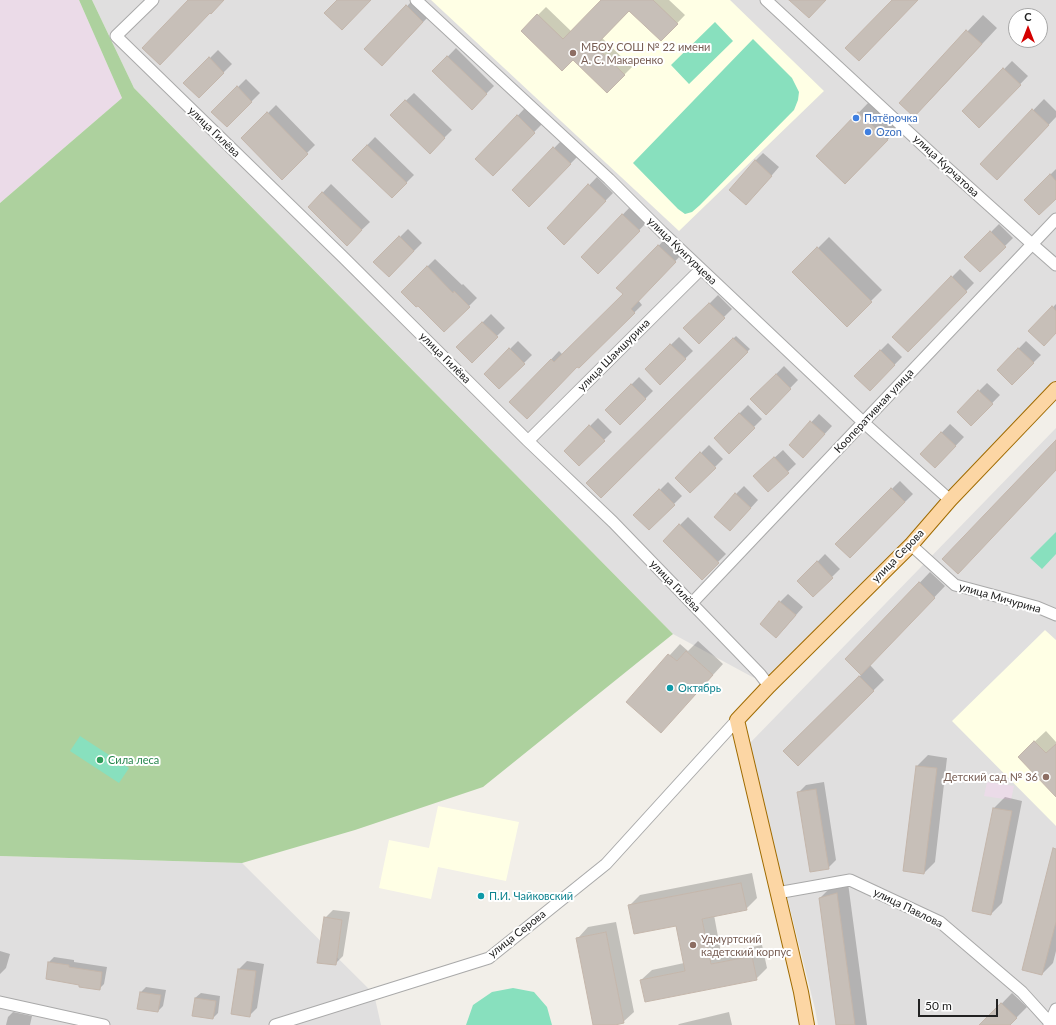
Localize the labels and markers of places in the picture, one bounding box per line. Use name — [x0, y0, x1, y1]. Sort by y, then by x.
place label: МБОУ СОШ № 22 имени А. С. Макаренко — [581, 40, 710, 66]
marker: МБОУ СОШ № 22 имени А. С. Макаренко — [568, 48, 578, 58]
place label: Пятёрочка — [864, 111, 918, 125]
marker: Пятёрочка — [851, 113, 861, 123]
place label: Ozon — [876, 125, 902, 139]
marker: Ozon — [863, 127, 873, 137]
place label: Октябрь — [678, 681, 721, 695]
marker: Октябрь — [665, 683, 675, 693]
place label: Сила леса — [108, 753, 159, 767]
marker: Сила леса — [95, 755, 105, 765]
place label: Детский сад № 36 — [944, 770, 1038, 784]
marker: Детский сад № 36 — [1041, 772, 1051, 782]
place label: П.И. Чайковский — [489, 889, 573, 903]
marker: П.И. Чайковский — [476, 891, 486, 901]
place label: Удмуртский кадетский корпус — [701, 932, 791, 958]
marker: Удмуртский кадетский корпус — [688, 940, 698, 950]

